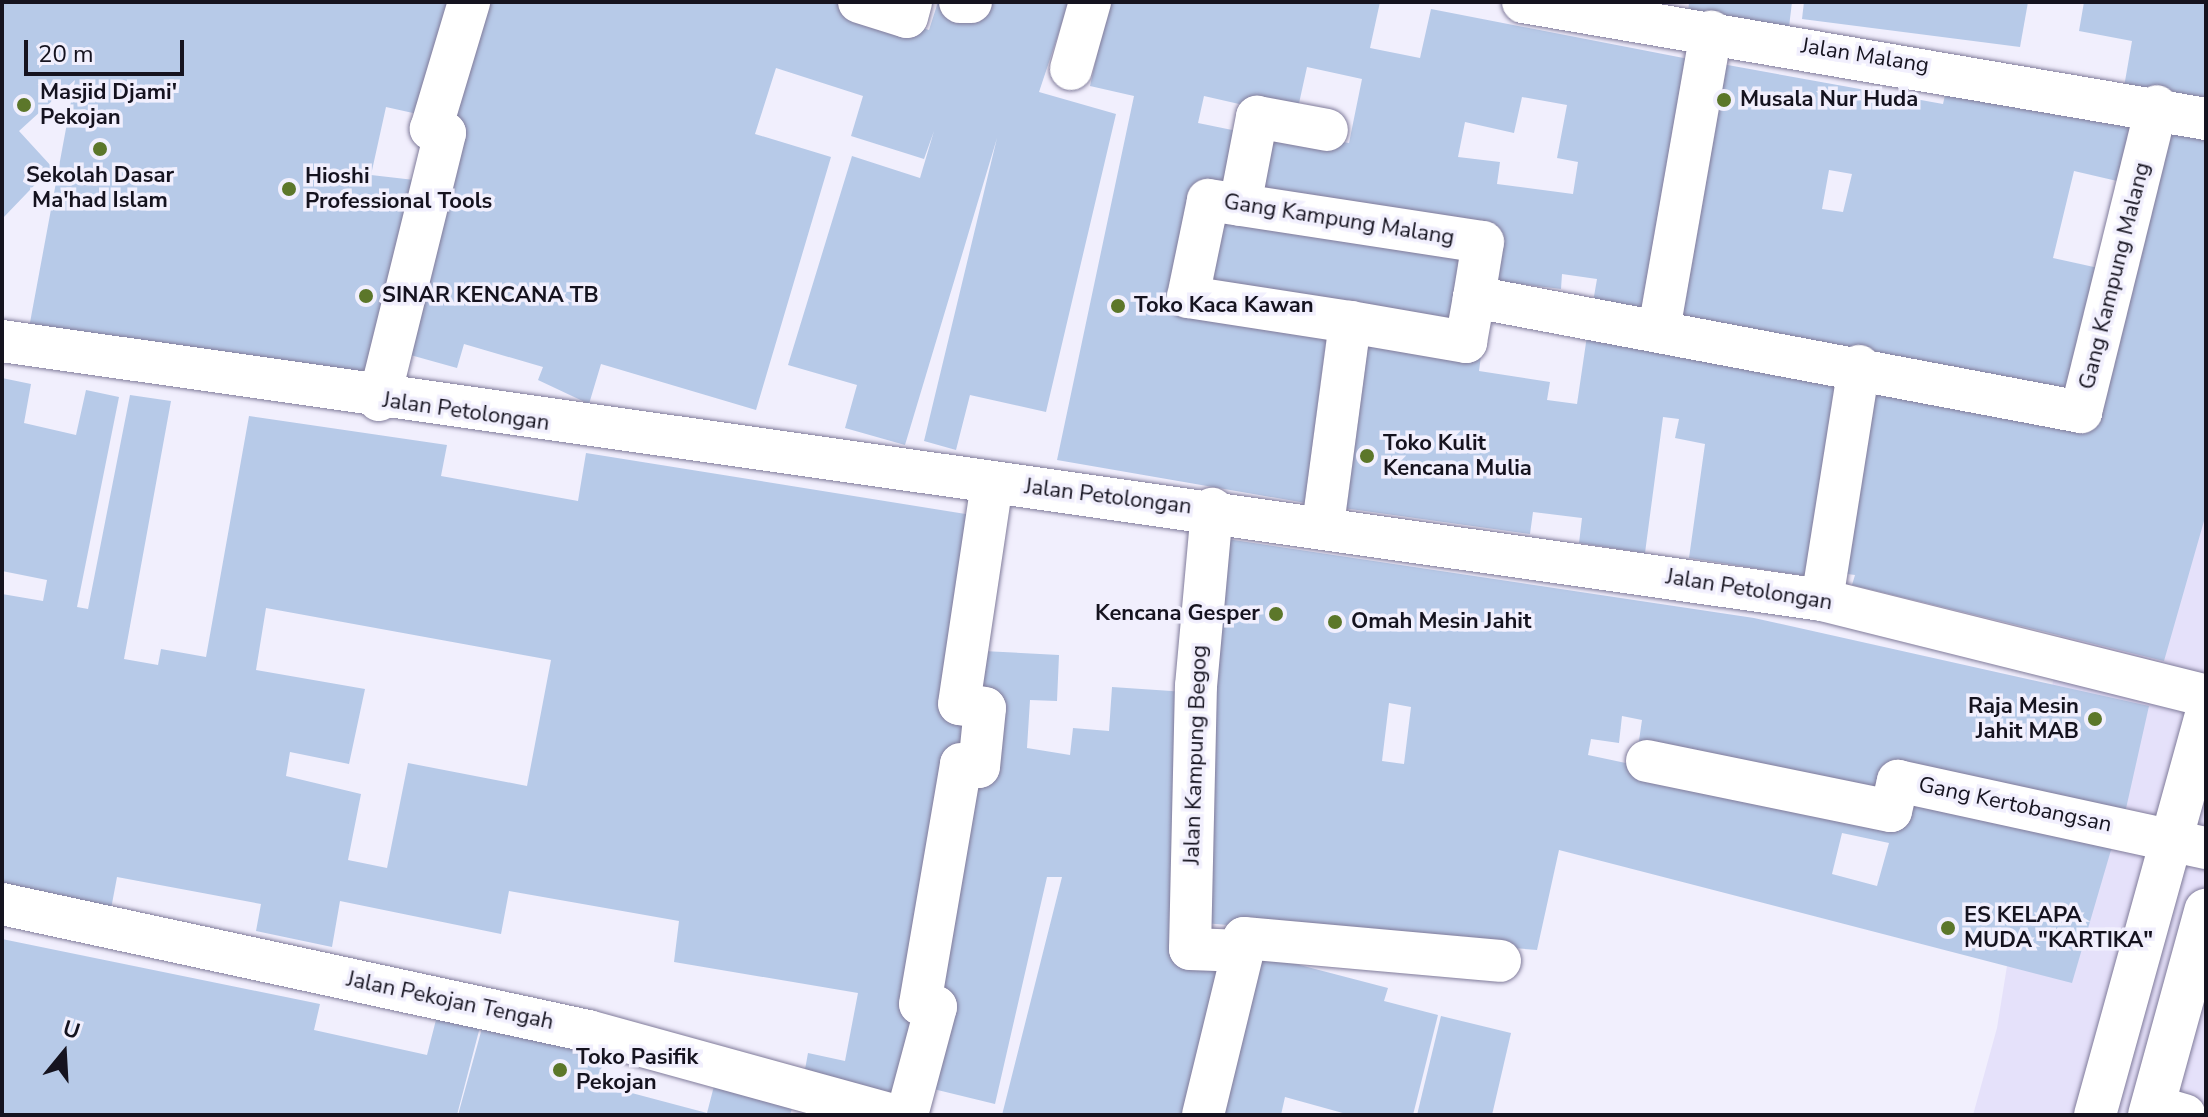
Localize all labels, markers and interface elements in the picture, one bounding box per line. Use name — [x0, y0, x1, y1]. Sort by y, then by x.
scale bar — [28, 24, 188, 74]
street label: Jalan Malang — [1799, 33, 1931, 79]
text: 20 m — [38, 38, 94, 70]
place label: Masjid Djami' Pekojan — [40, 79, 177, 130]
place label: Musala Nur Huda — [1740, 87, 1918, 113]
marker: Musala Nur Huda — [1715, 91, 1733, 109]
marker: Masjid Djami' Pekojan — [15, 96, 33, 114]
marker: Sekolah Dasar Ma'had Islam — [91, 140, 109, 158]
street label: Gang Kampung Malang — [2074, 160, 2156, 392]
place label: Sekolah Dasar Ma'had Islam — [26, 162, 174, 214]
place label: Hioshi Professional Tools — [305, 163, 492, 214]
marker: Hioshi Professional Tools — [280, 180, 298, 198]
street label: Gang Kampung Malang — [1222, 189, 1456, 251]
place label: SINAR KENCANA TB — [382, 283, 599, 309]
marker: SINAR KENCANA TB — [357, 287, 375, 305]
place label: Toko Kaca Kawan — [1134, 293, 1314, 319]
marker: Toko Kaca Kawan — [1109, 297, 1127, 315]
street label: Jalan Petolongan — [381, 387, 551, 437]
place label: Toko Kulit Kencana Mulia — [1383, 430, 1532, 482]
marker: Toko Kulit Kencana Mulia — [1358, 447, 1376, 465]
street label: Jalan Petolongan — [1023, 474, 1193, 520]
street label: Jalan Petolongan — [1664, 564, 1834, 616]
place label: Kencana Gesper — [1095, 601, 1260, 627]
marker: Kencana Gesper — [1267, 605, 1285, 623]
place label: Omah Mesin Jahit — [1351, 609, 1531, 635]
marker: Omah Mesin Jahit — [1326, 613, 1344, 631]
street label: Jalan Kampung Begog — [1179, 645, 1213, 865]
place label: Raja Mesin Jahit MAB — [1968, 693, 2079, 744]
marker: Raja Mesin Jahit MAB — [2086, 710, 2104, 728]
street label: Gang Kertobangsan — [1916, 772, 2114, 838]
place label: ES KELAPA MUDA "KARTIKA" — [1964, 902, 2153, 954]
marker: ES KELAPA MUDA "KARTIKA" — [1939, 919, 1957, 937]
street label: Jalan Pekojan Tengah — [344, 966, 556, 1036]
north arrow — [24, 1013, 104, 1093]
text: U — [59, 1013, 84, 1047]
place label: Toko Pasifik Pekojan — [576, 1044, 698, 1096]
marker: Toko Pasifik Pekojan — [551, 1061, 569, 1079]

